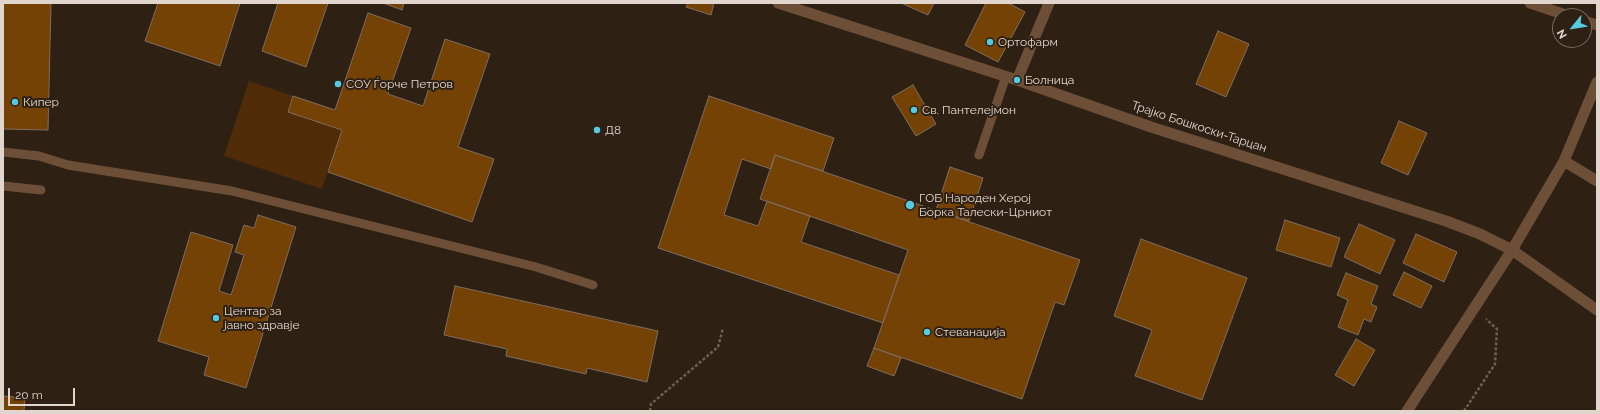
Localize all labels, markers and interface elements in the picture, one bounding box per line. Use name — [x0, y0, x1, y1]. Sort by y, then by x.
north arrow — [1552, 8, 1592, 48]
text: N — [1554, 27, 1570, 41]
place label: Ортофарм — [998, 35, 1058, 49]
marker: Ортофарм — [985, 37, 995, 47]
place label: Болница — [1025, 73, 1074, 87]
marker: Болница — [1012, 75, 1022, 85]
place label: СОУ Ѓорче Петров — [346, 77, 453, 91]
marker: СОУ Ѓорче Петров — [333, 79, 343, 89]
place label: Кипер — [23, 95, 59, 109]
marker: Кипер — [10, 97, 20, 107]
street label: Трајко Бошкоски-Тарцан — [1130, 98, 1268, 156]
place label: Св. Пантелејмон — [922, 103, 1016, 117]
marker: Св. Пантелејмон — [909, 105, 919, 115]
place label: Д8 — [605, 123, 621, 137]
marker: Д8 — [592, 125, 602, 135]
place label: ГОБ Народен Херој Борка Талески-Црниот — [919, 191, 1052, 219]
marker: ГОБ Народен Херој Борка Талески-Црниот — [904, 199, 916, 211]
place label: Центар за јавно здравје — [224, 304, 299, 332]
marker: Центар за јавно здравје — [211, 313, 221, 323]
place label: Стеванаџија — [935, 325, 1006, 339]
marker: Стеванаџија — [922, 327, 932, 337]
scale bar — [10, 380, 77, 406]
text: 20 m — [15, 388, 43, 402]

